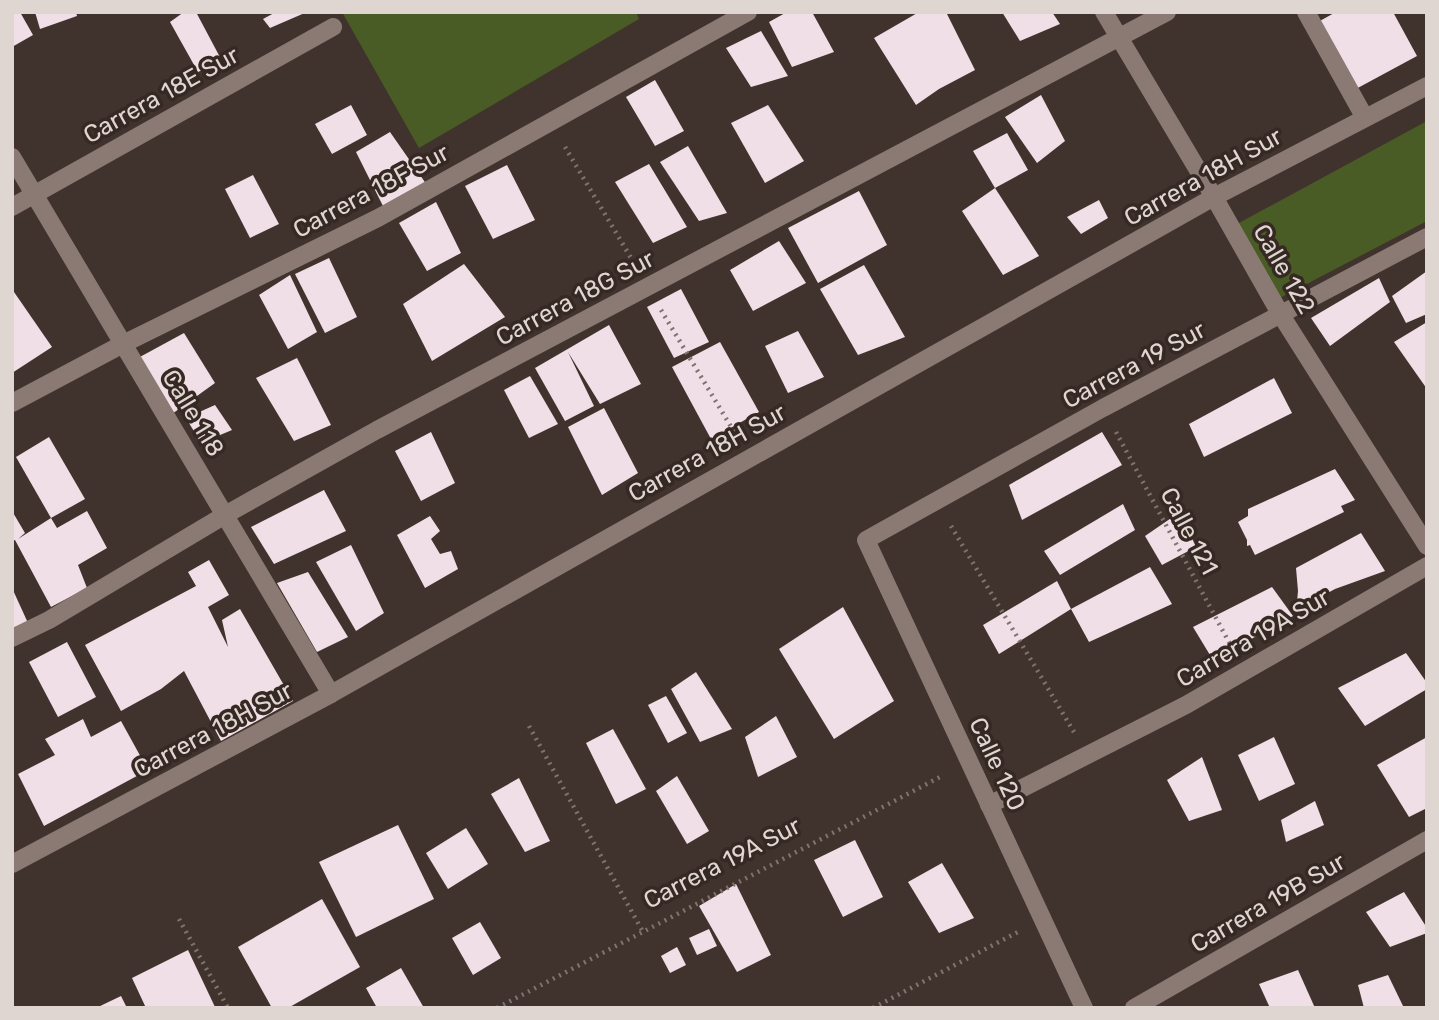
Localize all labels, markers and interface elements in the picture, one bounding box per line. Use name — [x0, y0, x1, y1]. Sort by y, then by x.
street label: Carrera 18E Sur — [78, 41, 244, 149]
street label: Carrera 18H Sur — [1119, 122, 1287, 232]
street label: Carrera 18F Sur — [288, 138, 454, 244]
street label: Calle 122 — [1247, 219, 1321, 319]
street label: Carrera 18G Sur — [491, 245, 659, 351]
street label: Carrera 19 Sur — [1058, 316, 1210, 414]
street label: Calle 118 — [156, 365, 230, 461]
street label: Carrera 18H Sur — [623, 398, 791, 508]
street label: Calle 121 — [1154, 483, 1224, 579]
street label: Carrera 19A Sur — [1171, 583, 1335, 693]
street label: Carrera 18H Sur — [129, 676, 297, 784]
street label: Calle 120 — [963, 713, 1031, 815]
street label: Carrera 19A Sur — [639, 811, 805, 915]
street label: Carrera 19B Sur — [1186, 847, 1350, 959]

